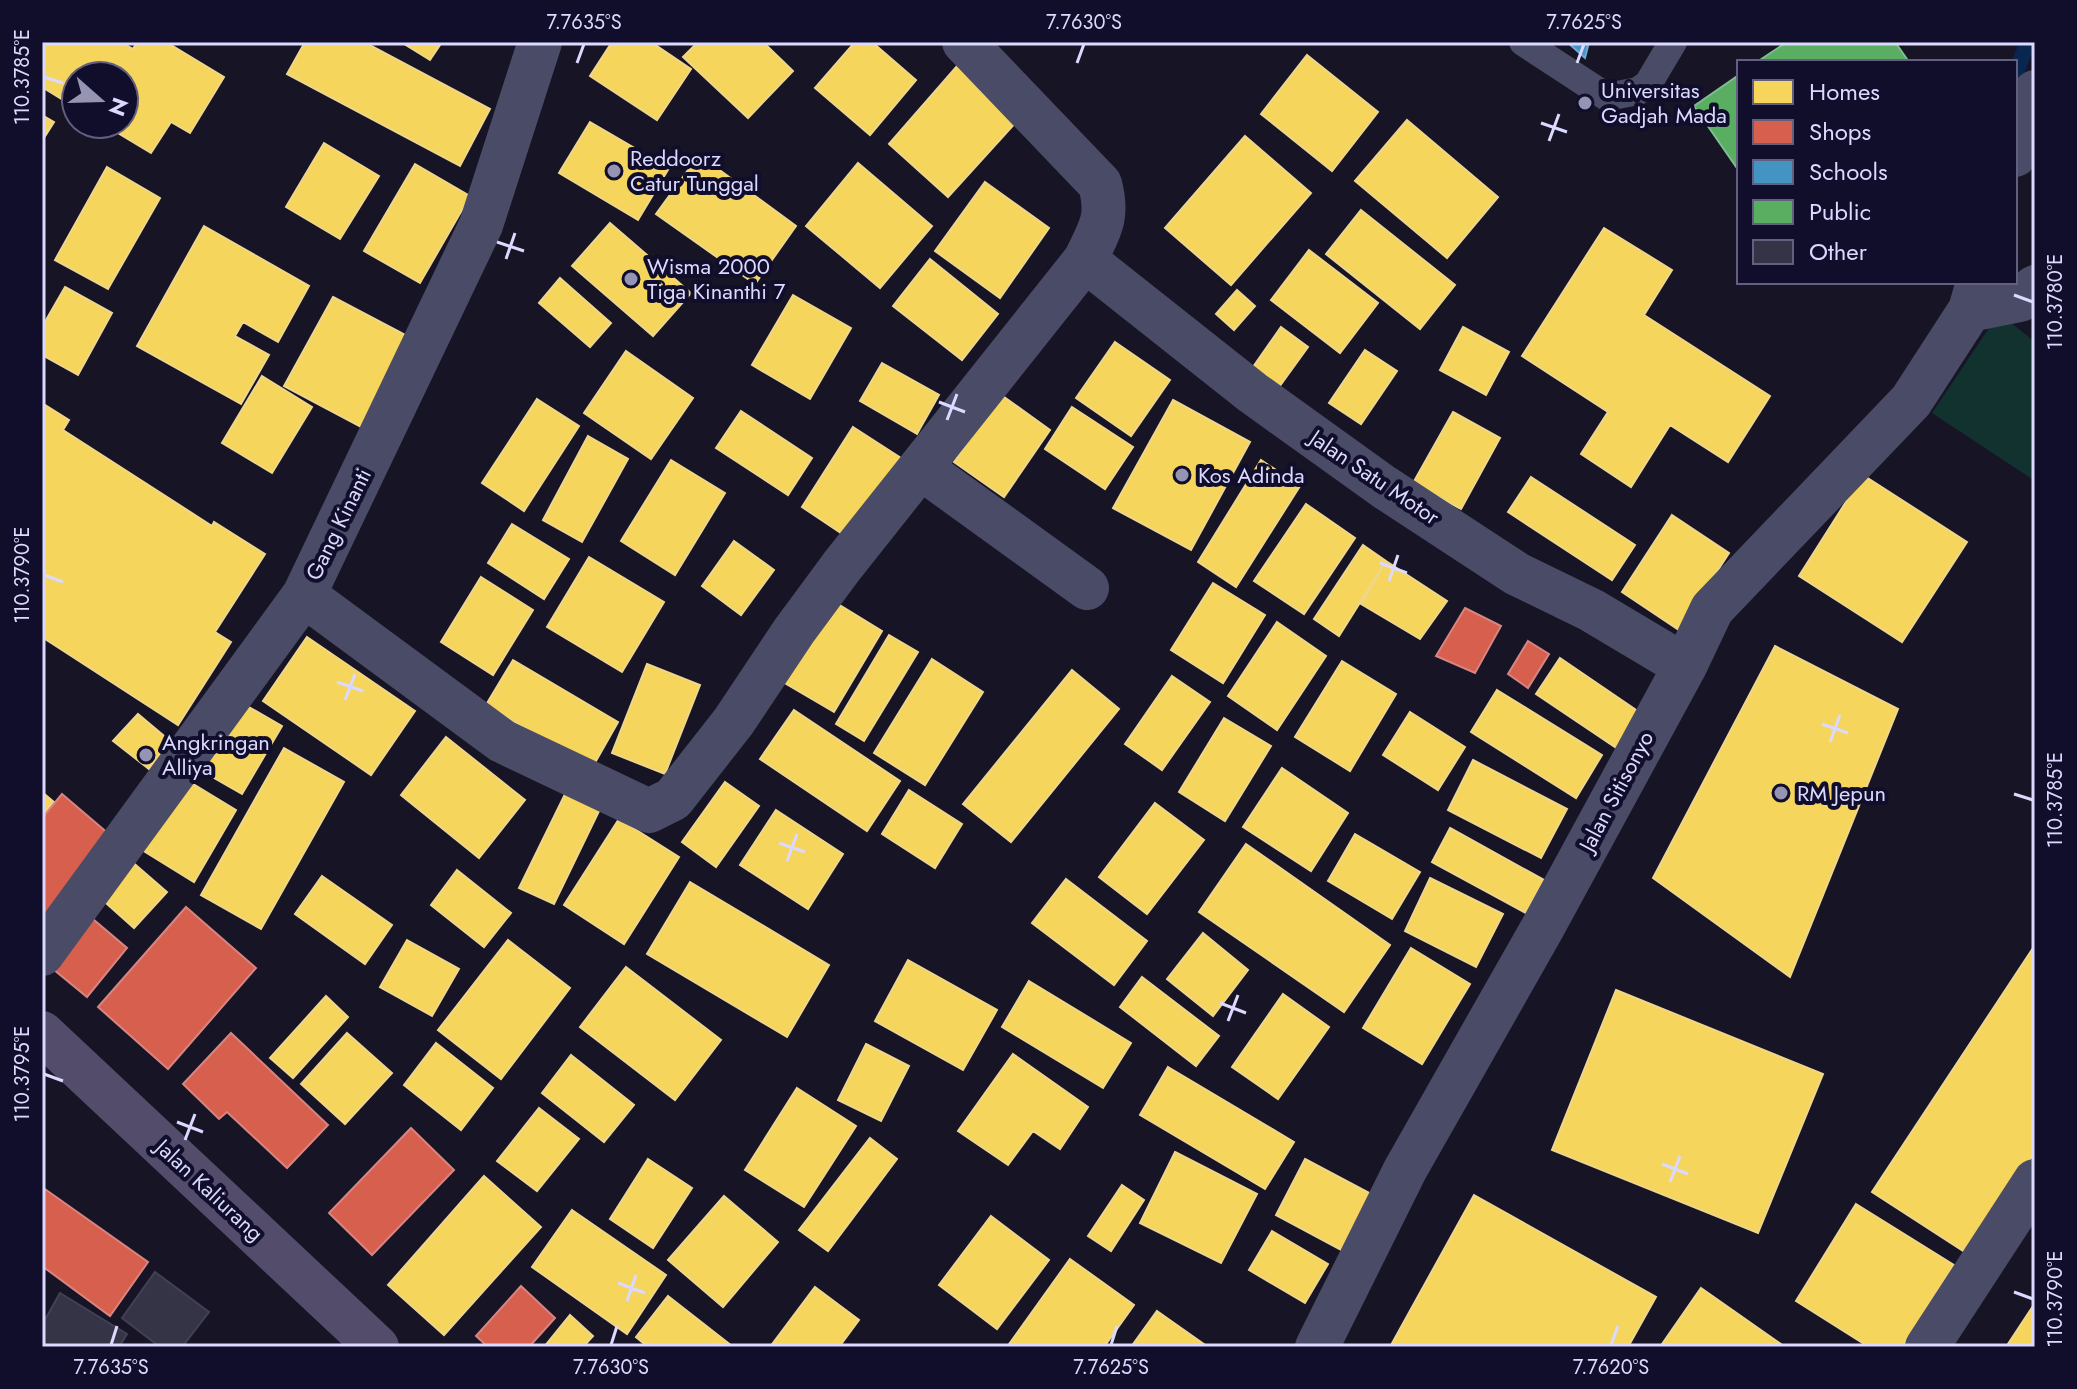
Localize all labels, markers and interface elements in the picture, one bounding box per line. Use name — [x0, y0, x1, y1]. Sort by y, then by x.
text: 7.7635°S — [546, 8, 622, 37]
text: 7.7630°S — [1046, 8, 1122, 37]
text: 7.7625°S — [1546, 8, 1622, 37]
text: 110.3785°E — [8, 29, 37, 125]
north arrow — [60, 60, 140, 140]
legend — [1737, 60, 2017, 284]
place label: Universitas Gadjah Mada — [1601, 74, 1727, 131]
text: Homes — [1809, 74, 1880, 109]
text: N — [101, 93, 137, 121]
marker: Universitas Gadjah Mada — [1576, 94, 1594, 112]
text: Shops — [1809, 114, 1871, 149]
place label: Reddoorz Catur Tunggal — [630, 142, 759, 199]
text: Schools — [1809, 154, 1888, 189]
marker: Reddoorz Catur Tunggal — [605, 162, 623, 180]
text: Public — [1809, 194, 1871, 229]
text: Other — [1809, 234, 1868, 269]
place label: Wisma 2000 Tiga Kinanthi 7 — [647, 250, 786, 307]
text: 110.3780°E — [2041, 254, 2070, 350]
marker: Wisma 2000 Tiga Kinanthi 7 — [622, 270, 640, 288]
street label: Jalan Satu Motor — [1301, 420, 1447, 533]
place label: Kos Adinda — [1198, 459, 1305, 491]
street label: Gang Kinanti — [297, 463, 379, 585]
marker: Kos Adinda — [1173, 466, 1191, 484]
text: 110.3790°E — [8, 526, 37, 624]
street label: Jalan Sitisonyo — [1569, 725, 1661, 859]
place label: Angkringan Alliya — [162, 726, 270, 783]
marker: Angkringan Alliya — [137, 746, 155, 764]
text: 110.3785°E — [2041, 752, 2070, 848]
place label: RM Jepun — [1797, 777, 1886, 809]
marker: RM Jepun — [1772, 784, 1790, 802]
text: 110.3795°E — [8, 1026, 37, 1122]
street label: Jalan Kaliurang — [147, 1129, 271, 1248]
text: 110.3790°E — [2041, 1250, 2070, 1348]
text: 7.7635°S — [73, 1353, 149, 1382]
text: 7.7630°S — [573, 1353, 649, 1382]
text: 7.7625°S — [1073, 1353, 1149, 1382]
text: 7.7620°S — [1573, 1353, 1649, 1382]

